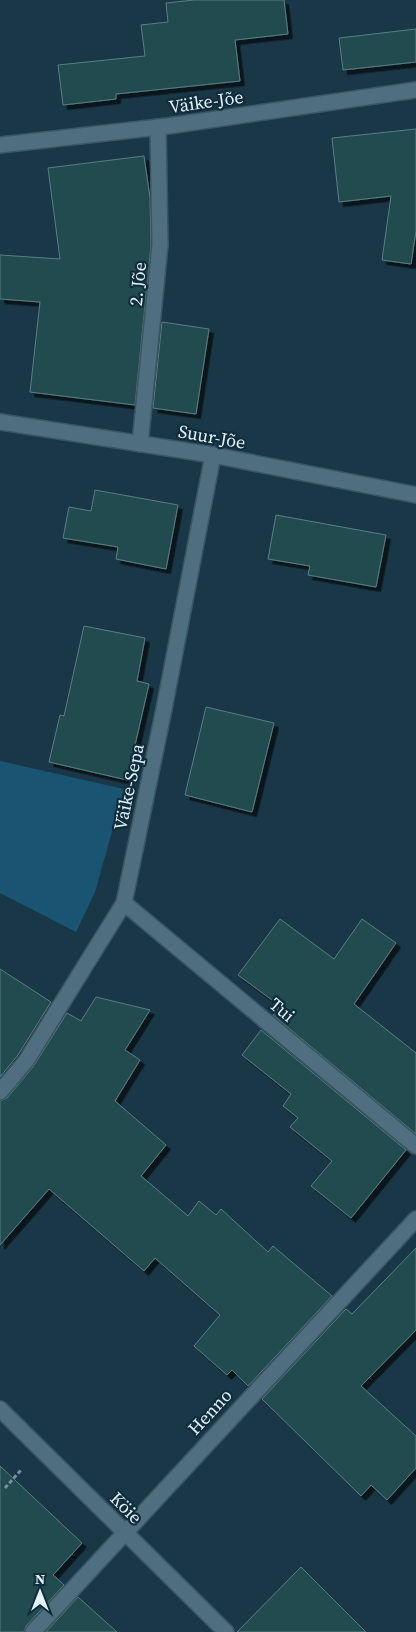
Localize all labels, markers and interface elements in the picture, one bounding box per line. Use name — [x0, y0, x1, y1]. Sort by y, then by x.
street label: Väike-Jõe — [167, 84, 245, 119]
street label: 2. Jõe — [123, 261, 152, 307]
street label: Suur-Jõe — [177, 418, 248, 455]
street label: Väike-Sepa — [107, 740, 150, 832]
street label: Tui — [264, 992, 300, 1028]
street label: Henno — [182, 1383, 238, 1440]
street label: Köie — [105, 1486, 148, 1529]
north arrow — [15, 1567, 65, 1617]
text: N — [35, 1569, 45, 1589]

